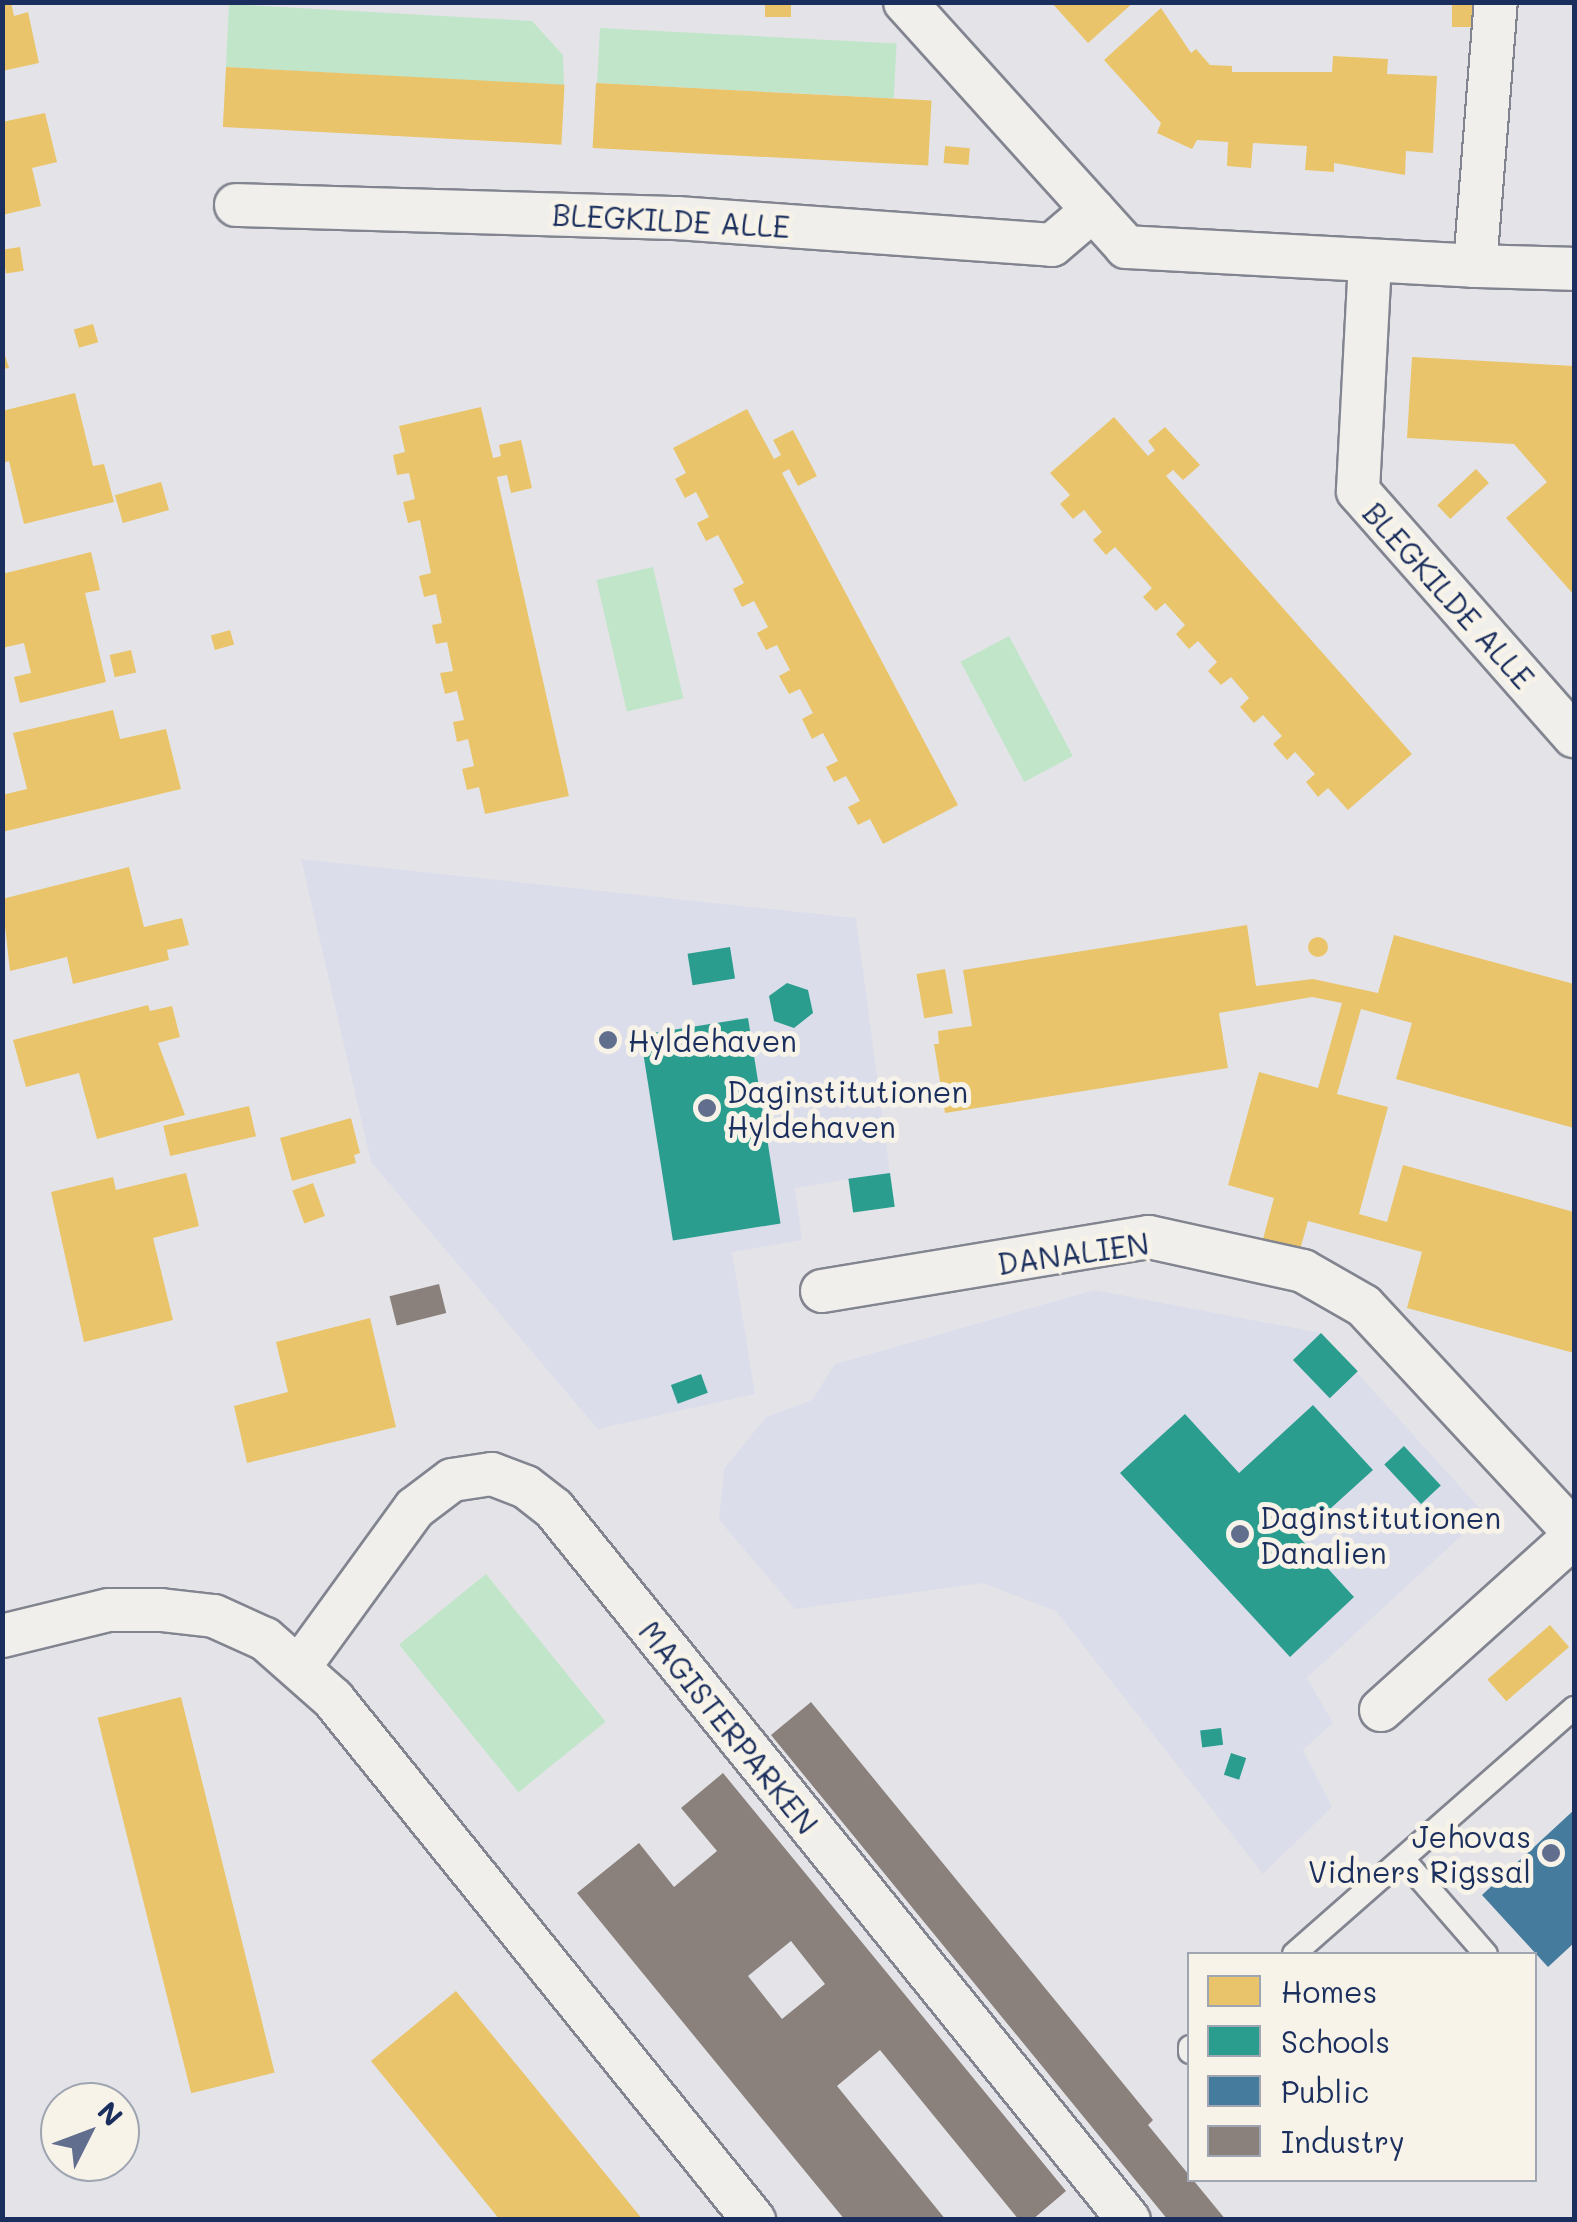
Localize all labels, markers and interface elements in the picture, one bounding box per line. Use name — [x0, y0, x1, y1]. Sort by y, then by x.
street label: BLEGKILDE ALLE — [551, 196, 791, 244]
street label: BLEGKILDE ALLE — [1356, 495, 1542, 695]
place label: Hyldehaven — [628, 1022, 797, 1058]
marker: Hyldehaven — [597, 1029, 619, 1051]
place label: Daginstitutionen Hyldehaven — [727, 1073, 968, 1144]
marker: Daginstitutionen Hyldehaven — [696, 1097, 718, 1119]
street label: DANALIEN — [995, 1225, 1151, 1281]
place label: Daginstitutionen Danalien — [1260, 1499, 1501, 1570]
marker: Daginstitutionen Danalien — [1229, 1523, 1251, 1545]
street label: MAGISTERPARKEN — [632, 1613, 826, 1841]
place label: Jehovas Vidners Rigssal — [1308, 1818, 1531, 1888]
marker: Jehovas Vidners Rigssal — [1540, 1842, 1562, 1864]
legend — [1187, 1952, 1537, 2182]
text: Homes — [1281, 1971, 1377, 2011]
text: Schools — [1281, 2021, 1390, 2061]
text: Public — [1281, 2071, 1369, 2111]
north arrow — [40, 2082, 140, 2182]
text: N — [90, 2093, 131, 2133]
text: Industry — [1281, 2121, 1405, 2161]

